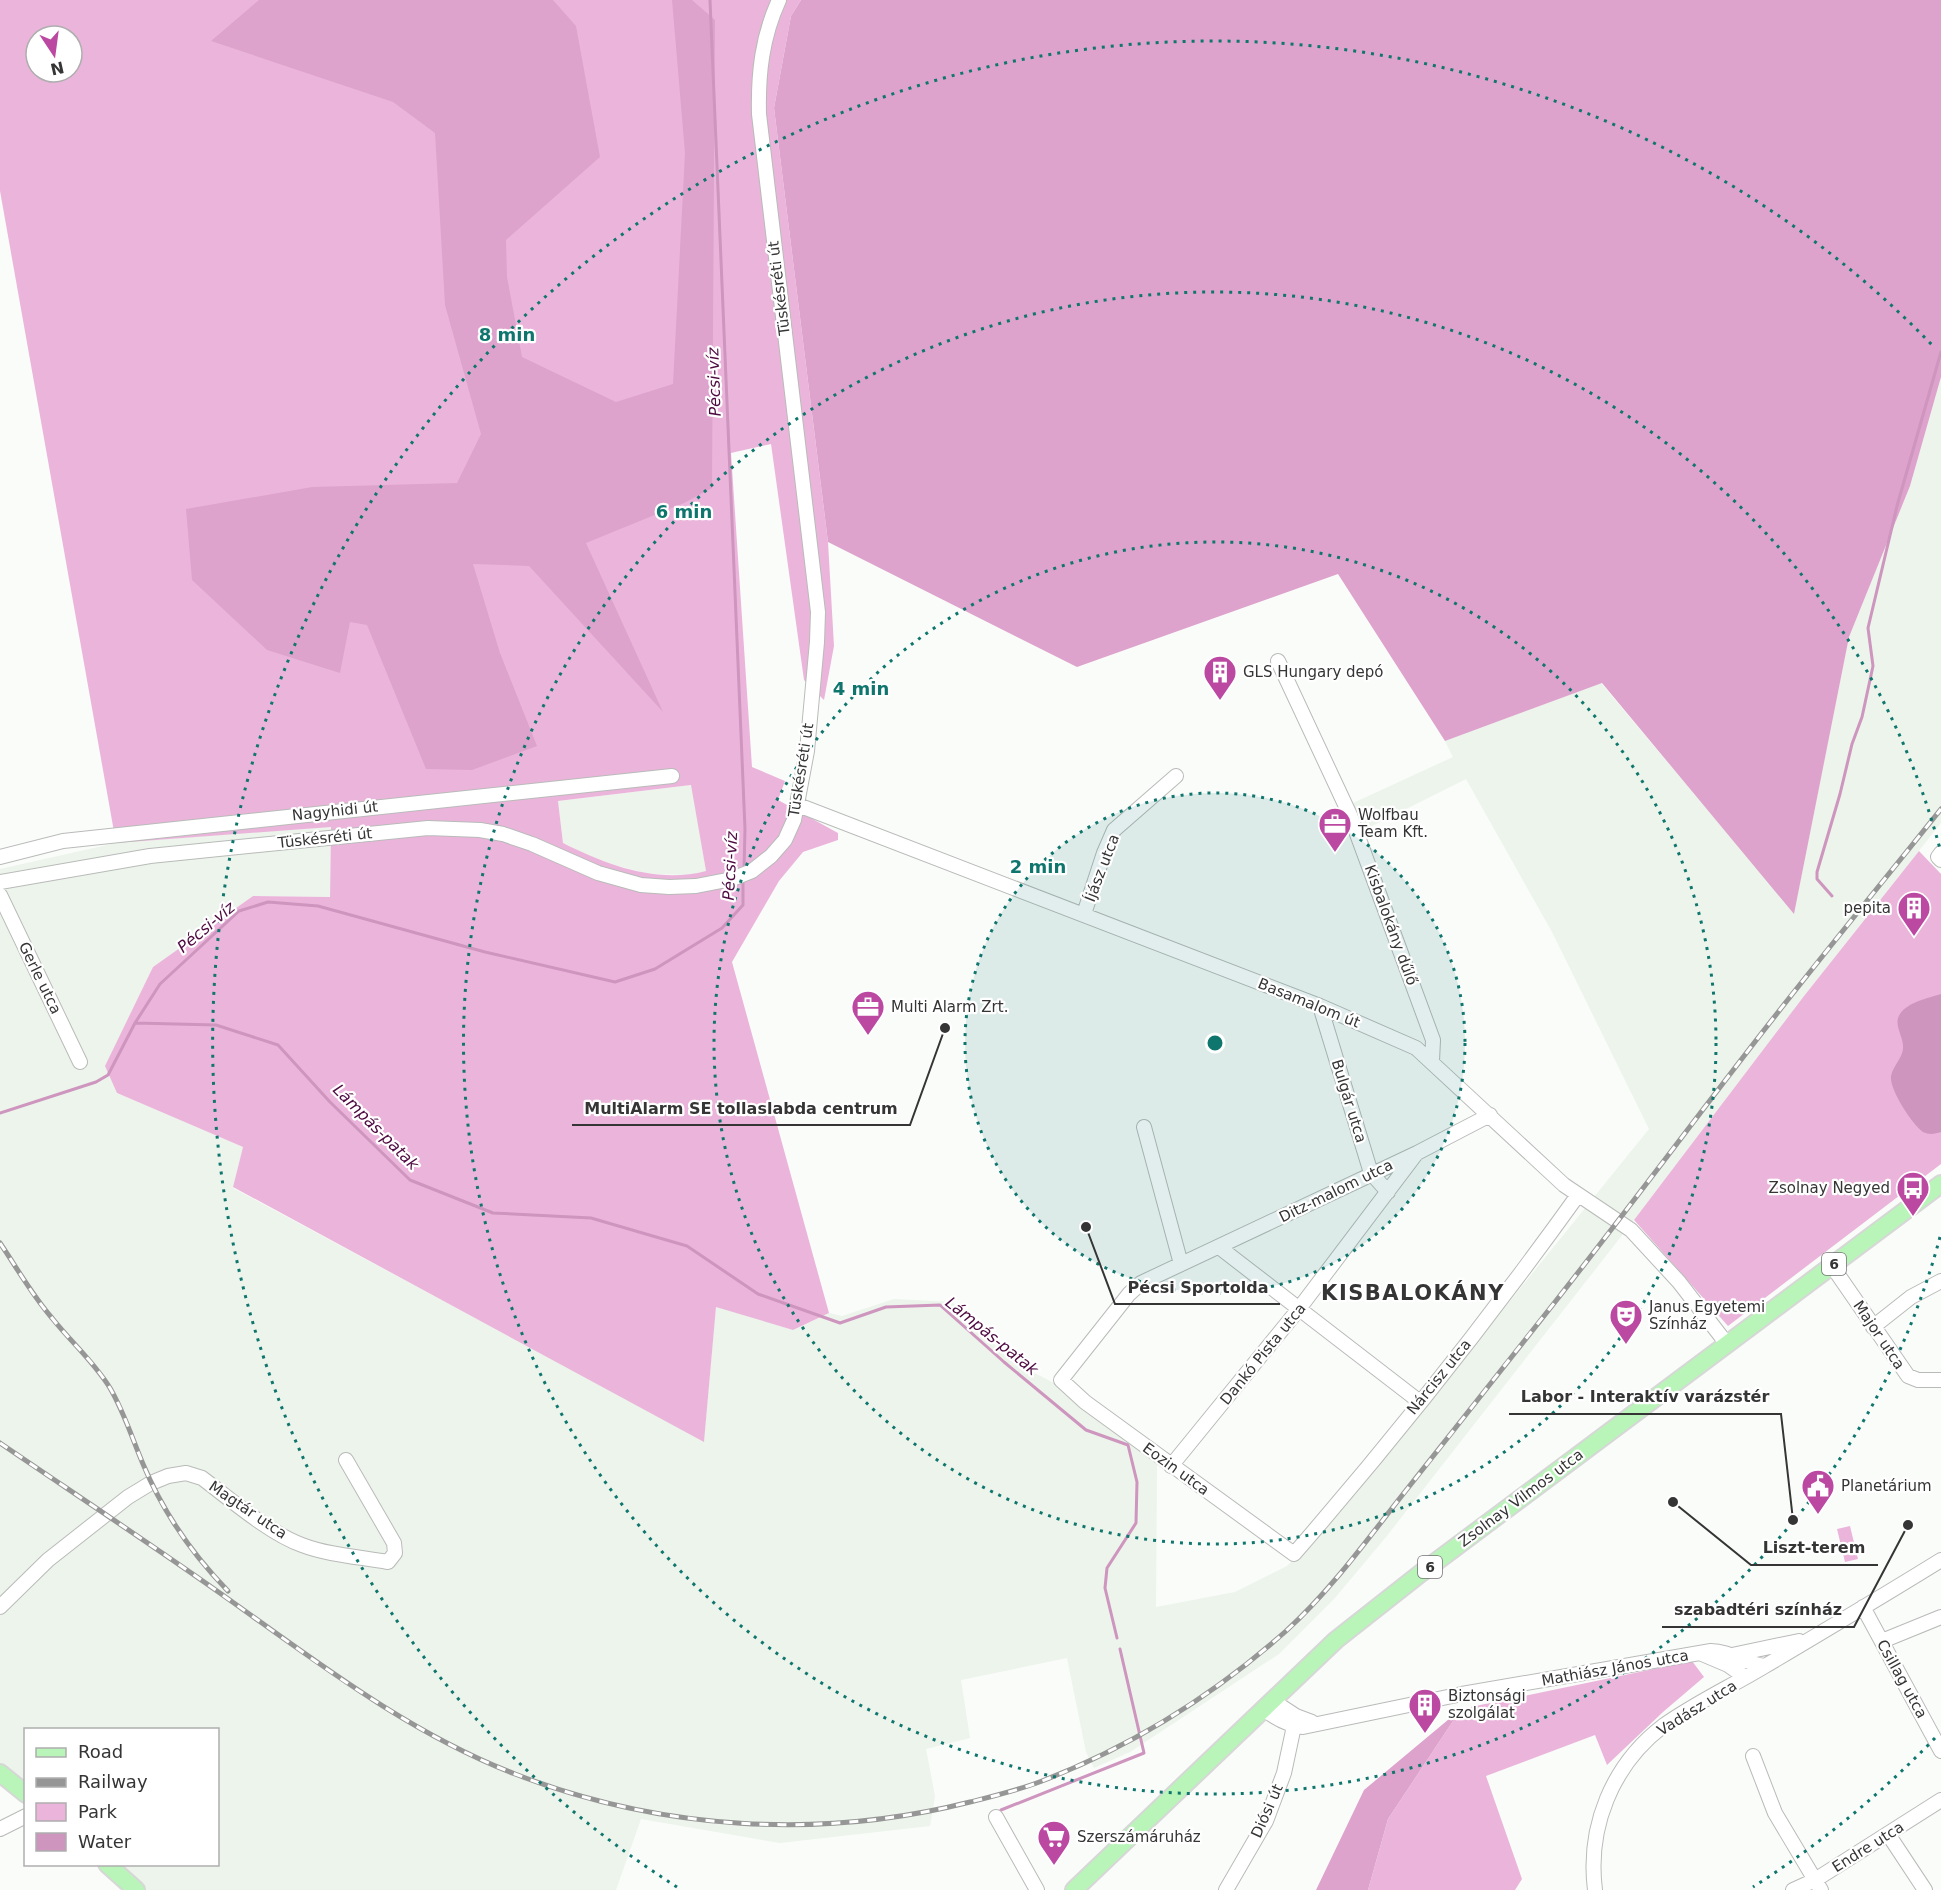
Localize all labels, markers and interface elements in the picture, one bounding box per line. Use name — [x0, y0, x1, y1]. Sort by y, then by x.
north arrow — [24, 24, 84, 84]
text: N — [49, 57, 66, 79]
street label: Tüskésréti út — [764, 240, 794, 337]
text: 8 min — [479, 324, 535, 345]
water label: Pécsi-víz — [703, 347, 725, 417]
text: 6 min — [656, 501, 712, 522]
building icon: GLS Hungary depó — [1202, 654, 1238, 701]
place label: GLS Hungary depó — [1243, 663, 1384, 681]
text: 4 min — [833, 678, 889, 699]
street label: Tüskésréti út — [785, 722, 817, 819]
street label: Nagyhidi út — [291, 798, 379, 824]
office icon: Wolfbau Team Kft. — [1317, 806, 1353, 853]
place label: Wolfbau Team Kft. — [1357, 806, 1428, 841]
street label: Tüskésréti út — [276, 824, 373, 852]
water label: Pécsi-víz — [719, 830, 741, 901]
street label: Íjász utca — [1080, 831, 1123, 904]
text: 2 min — [1010, 856, 1066, 877]
street label: Kisbalokány dűlő — [1361, 862, 1421, 988]
building icon: pepita — [1896, 890, 1932, 937]
water label: Pécsi-víz — [173, 897, 239, 957]
place label: pepita — [1843, 899, 1891, 917]
street label: Gerle utca — [15, 939, 65, 1017]
street label: Basamalom út — [1255, 974, 1363, 1032]
office icon: Multi Alarm Zrt. — [850, 989, 886, 1036]
place label: Multi Alarm Zrt. — [891, 998, 1008, 1016]
centre of rings — [1205, 1033, 1225, 1053]
street label: Bulgár utca — [1328, 1057, 1370, 1145]
water label: Lámpás-patak — [329, 1080, 423, 1174]
callout: MultiAlarm SE tollaslabda centrum — [572, 1091, 910, 1125]
text: MultiAlarm SE tollaslabda centrum — [584, 1099, 898, 1118]
street label: Ditz-malom utca — [1276, 1156, 1396, 1226]
bus stop icon: Zsolnay Negyed — [1895, 1170, 1931, 1217]
place label: Zsolnay Negyed — [1769, 1179, 1890, 1197]
road number: 6 — [1822, 1253, 1846, 1275]
callout: Pécsi Sportolda — [1115, 1270, 1280, 1304]
text: Pécsi Sportolda — [1128, 1278, 1268, 1297]
district label: KISBALOKÁNY — [1321, 1280, 1505, 1305]
water label: Lámpás-patak — [942, 1293, 1043, 1380]
street label: Major utca — [1849, 1297, 1909, 1373]
theatre icon: Janus Egyetemi Színház — [1608, 1298, 1644, 1345]
place label: Janus Egyetemi Színház — [1648, 1298, 1765, 1333]
street label: Dankó Pista utca — [1216, 1299, 1310, 1409]
street label: Nárcisz utca — [1403, 1336, 1475, 1418]
callout: Labor - Interaktív varázstér — [1509, 1380, 1781, 1414]
text: Labor - Interaktív varázstér — [1521, 1387, 1769, 1406]
street label: Eozin utca — [1139, 1439, 1213, 1499]
street label: Zsolnay Vilmos utca — [1455, 1445, 1587, 1551]
public building icon: Planetárium — [1800, 1468, 1836, 1515]
street label: Magtár utca — [205, 1477, 291, 1543]
place label: Planetárium — [1841, 1477, 1932, 1495]
callout: Liszt-terem — [1751, 1531, 1878, 1565]
text: Liszt-terem — [1763, 1538, 1865, 1557]
road number: 6 — [1418, 1556, 1442, 1578]
callout: szabadtéri színház — [1662, 1593, 1854, 1627]
text: szabadtéri színház — [1674, 1600, 1842, 1619]
street label: Csillag utca — [1873, 1637, 1931, 1721]
street label: Mathiász János utca — [1540, 1646, 1690, 1690]
street label: Vadász utca — [1654, 1676, 1740, 1740]
building icon: Biztonsági szolgálat — [1407, 1687, 1443, 1734]
place label: Biztonsági szolgálat — [1448, 1687, 1526, 1722]
legend — [24, 1728, 219, 1866]
text: Road — [78, 1741, 123, 1762]
text: Railway — [78, 1771, 148, 1792]
street label: Diósi út — [1247, 1781, 1287, 1841]
text: Park — [78, 1801, 117, 1822]
street label: Endre utca — [1829, 1818, 1907, 1876]
supermarket icon: Szerszámáruház — [1036, 1819, 1072, 1866]
place label: Szerszámáruház — [1077, 1828, 1201, 1846]
text: Water — [78, 1831, 132, 1852]

